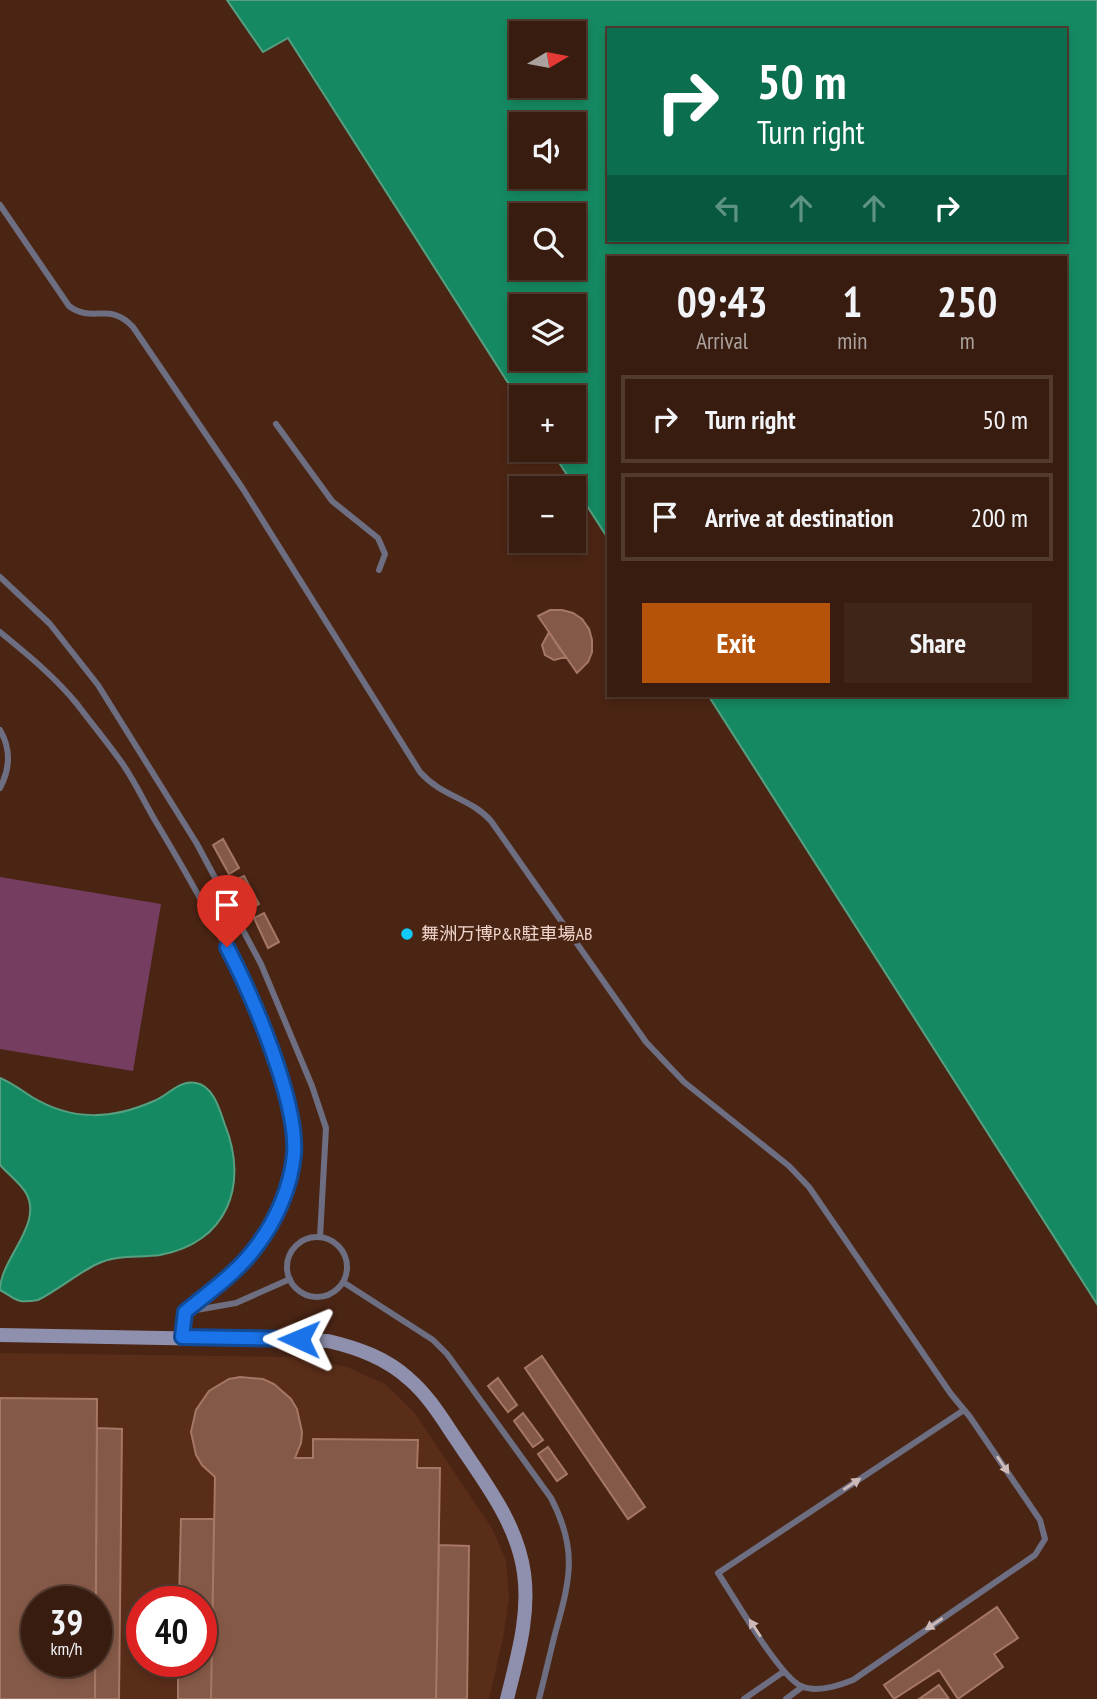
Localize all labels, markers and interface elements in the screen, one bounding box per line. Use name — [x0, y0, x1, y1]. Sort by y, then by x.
north arrow — [509, 21, 586, 98]
map controls — [509, 21, 586, 553]
text: 50 m — [757, 49, 846, 113]
icon: right — [642, 56, 733, 147]
text: Turn right — [757, 111, 865, 153]
button: sound — [509, 112, 586, 189]
icon: left — [709, 189, 747, 227]
icon: ahead — [782, 189, 820, 227]
icon: ahead — [855, 189, 893, 227]
icon: right — [928, 189, 966, 227]
button: search — [509, 203, 586, 280]
text: 09:43 — [677, 274, 768, 329]
text: 1 — [842, 274, 862, 329]
text: 250 — [937, 274, 997, 329]
button: layers — [509, 294, 586, 371]
text: Arrival — [696, 326, 748, 355]
text: min — [837, 326, 867, 355]
text: m — [960, 326, 975, 355]
button: + — [509, 385, 586, 462]
icon: right — [646, 400, 684, 438]
text: Turn right — [705, 403, 796, 436]
text: 50 m — [982, 403, 1028, 436]
button: − — [509, 476, 586, 553]
icon: arrive — [646, 498, 684, 536]
text: Arrive at destination — [705, 501, 894, 534]
text: 200 m — [970, 501, 1028, 534]
button: Exit — [642, 603, 830, 683]
button: Share — [844, 603, 1032, 683]
pin — [197, 875, 257, 947]
icon: arrive — [208, 886, 246, 924]
place label: 舞洲万博P&R駐車場AB — [421, 922, 593, 945]
marker: 舞洲万博P&R駐車場AB — [399, 926, 415, 942]
position arrow — [262, 1302, 336, 1376]
one-way arrow — [996, 1456, 1010, 1474]
one-way arrow — [842, 1477, 862, 1490]
speed limit sign: 40 — [126, 1586, 217, 1677]
text: 39 — [50, 1599, 83, 1645]
one-way arrow — [925, 1617, 944, 1630]
one-way arrow — [748, 1619, 761, 1638]
text: km/h — [51, 1637, 82, 1660]

